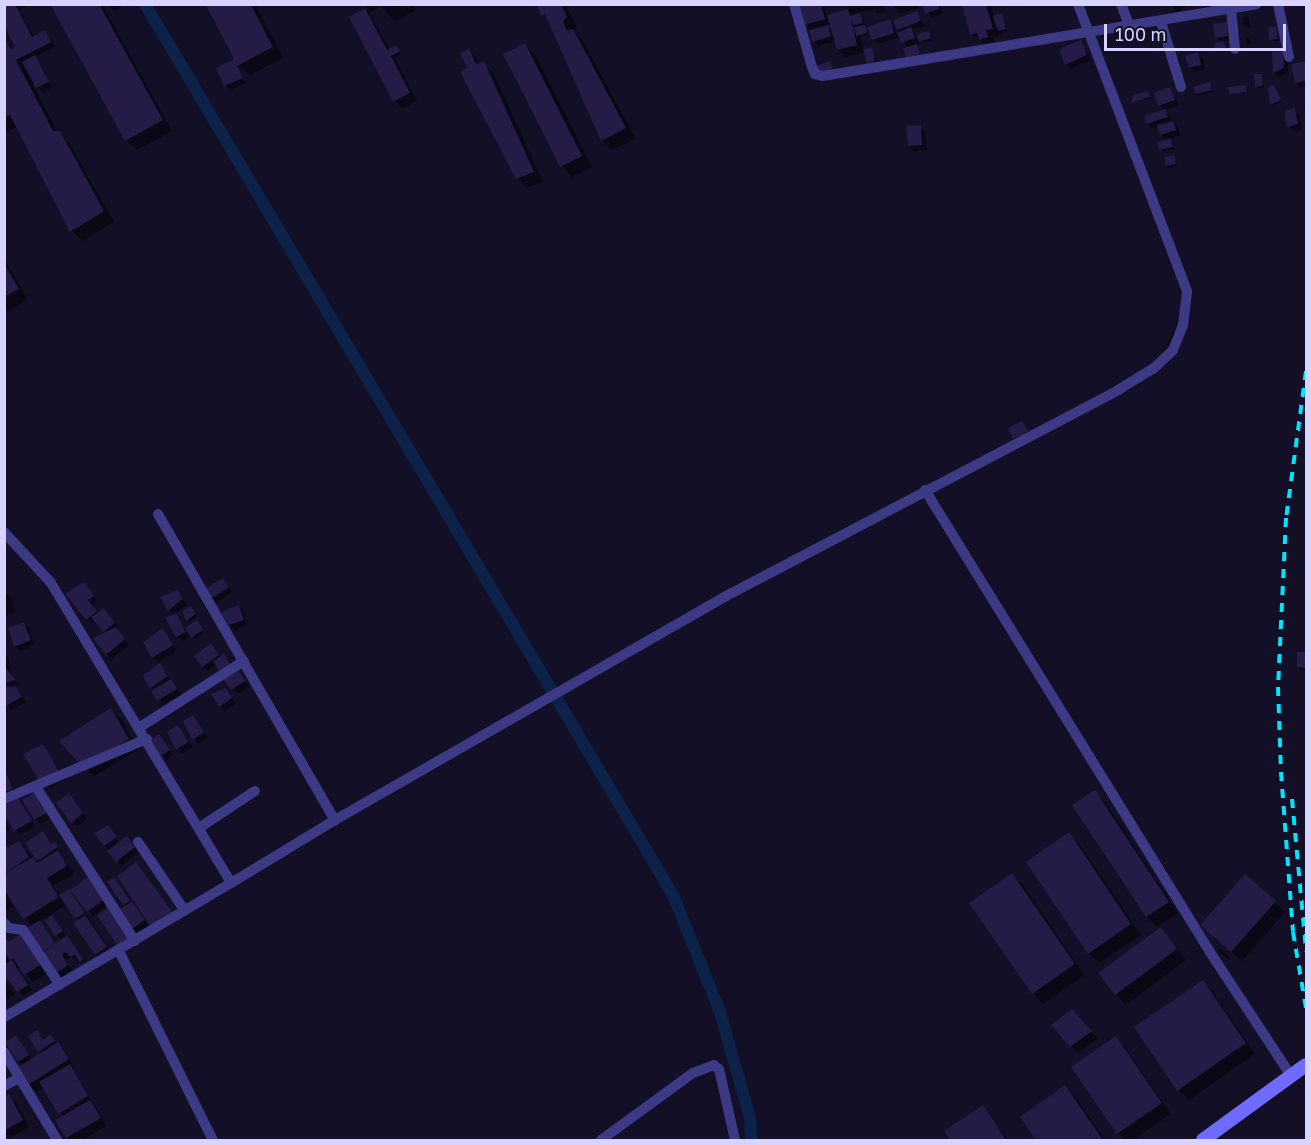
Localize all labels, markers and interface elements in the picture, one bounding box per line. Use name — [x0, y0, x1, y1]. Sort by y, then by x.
scale bar — [1107, 12, 1288, 50]
text: 100 m — [1115, 23, 1166, 45]

